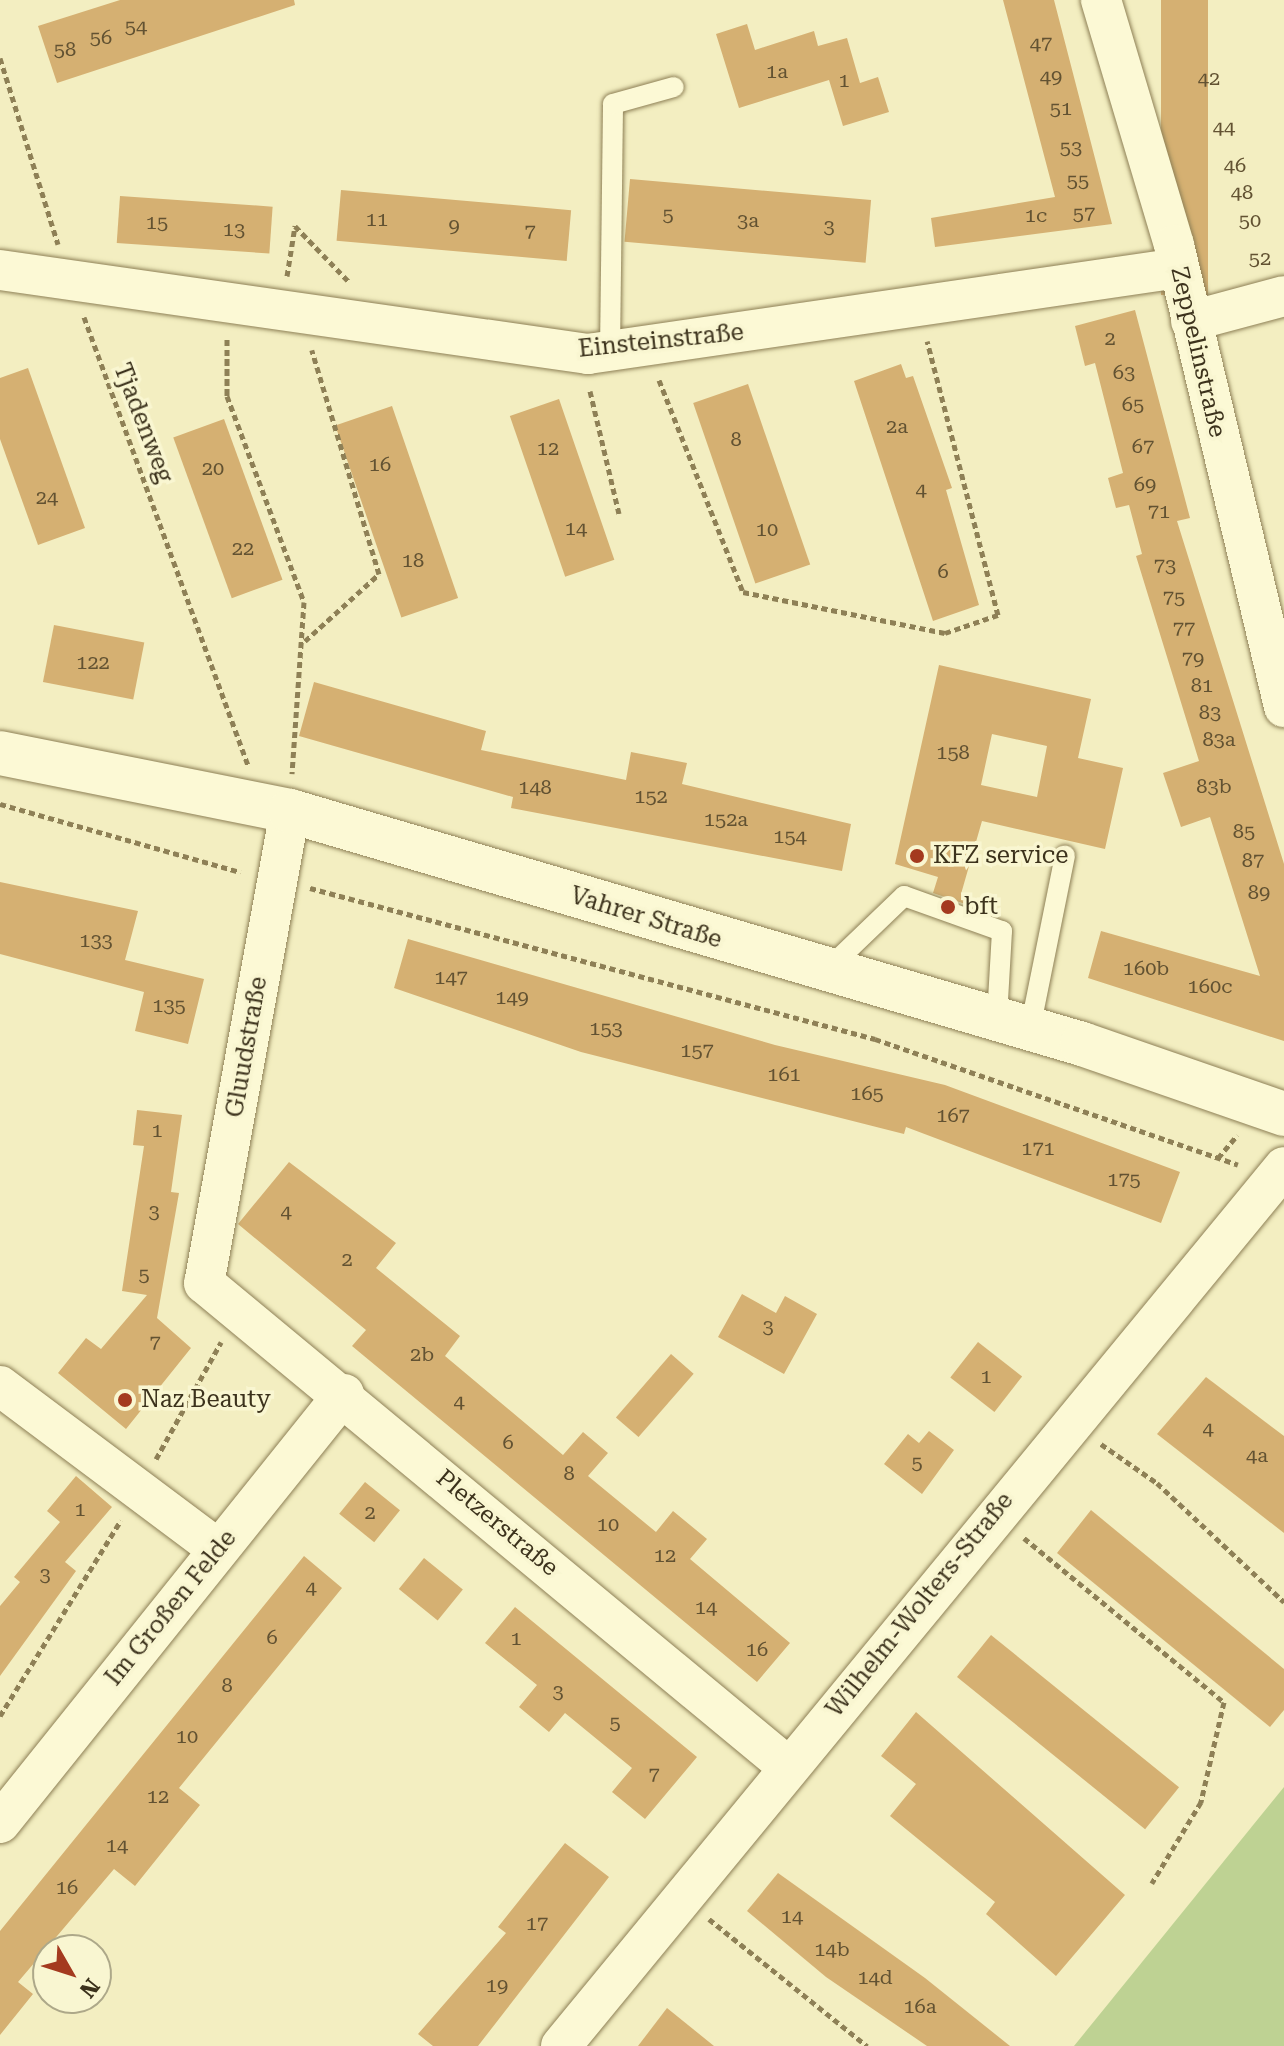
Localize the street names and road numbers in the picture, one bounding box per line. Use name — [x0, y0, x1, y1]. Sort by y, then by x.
street label: Zeppelinstraße — [1164, 264, 1232, 440]
street label: Einsteinstraße — [577, 318, 745, 364]
street label: Tjadenweg — [107, 359, 179, 487]
street label: Vahrer Straße — [567, 881, 725, 955]
street label: Gluudstraße — [220, 974, 274, 1120]
street label: Pletzerstraße — [430, 1464, 564, 1582]
street label: Wilhelm-Wolters-Straße — [820, 1487, 1020, 1723]
street label: Im Großen Felde — [99, 1524, 243, 1692]

